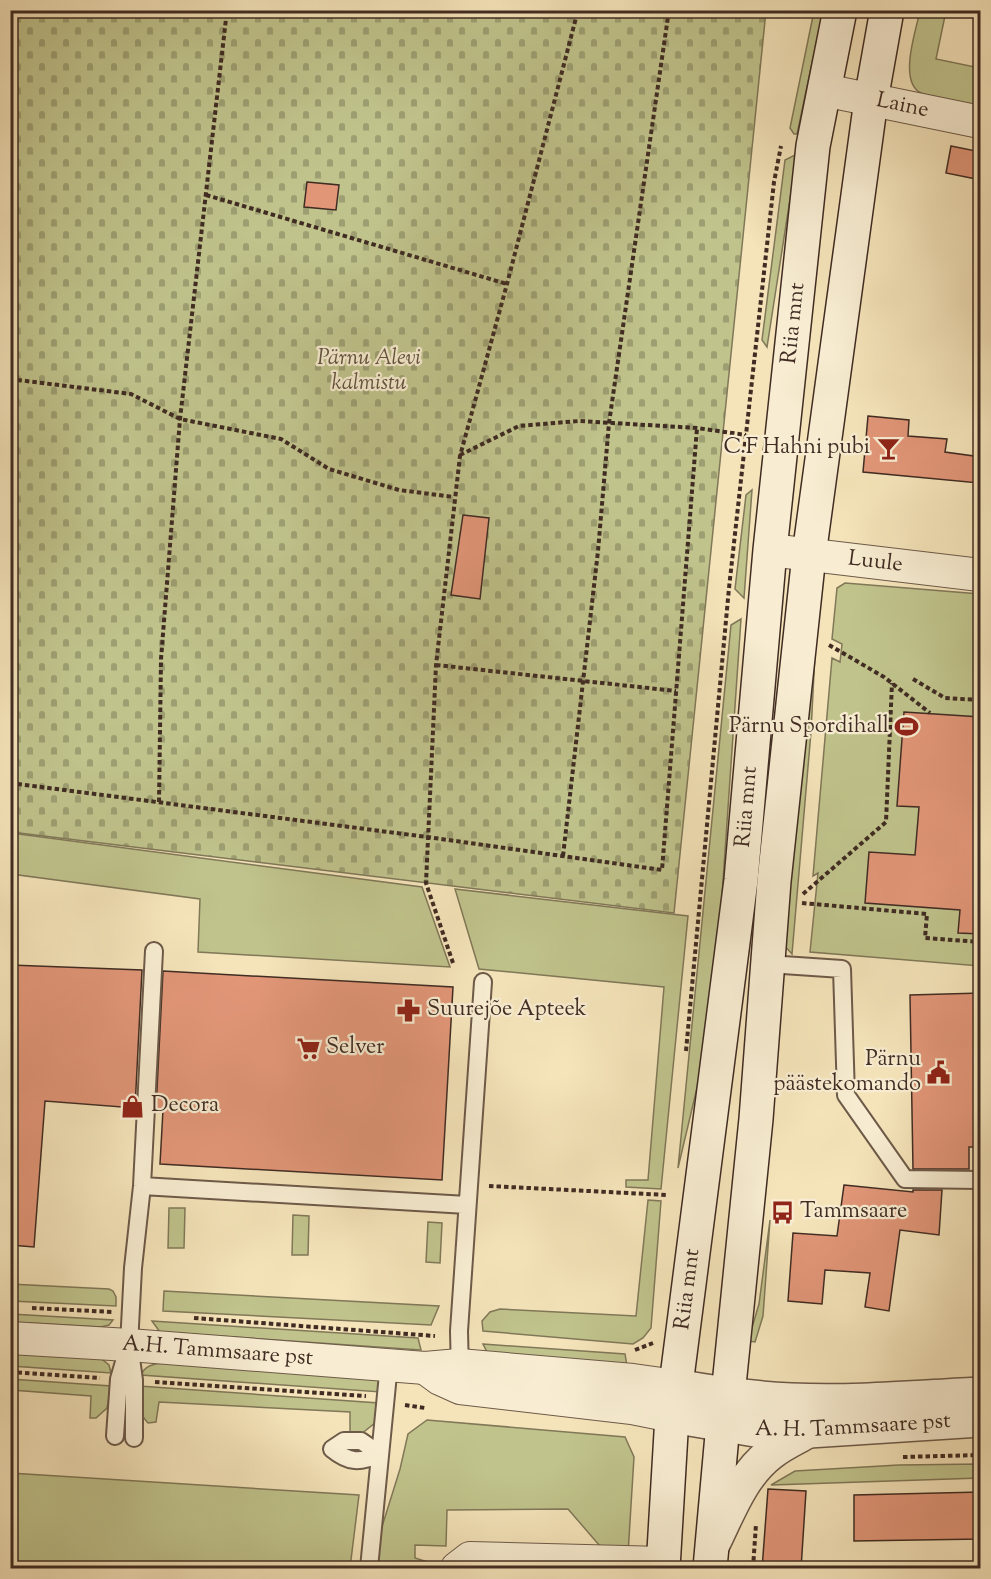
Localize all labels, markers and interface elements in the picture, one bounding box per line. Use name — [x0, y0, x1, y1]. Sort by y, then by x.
street label: Laine — [873, 85, 931, 127]
street label: Riia mnt — [774, 280, 814, 366]
park label: Pärnu Alevi kalmistu — [317, 343, 421, 400]
place label: C.F Hahni pubi — [723, 432, 870, 464]
bar icon: C.F Hahni pubi — [875, 435, 901, 461]
street label: Luule — [846, 543, 904, 582]
place label: Pärnu Spordihall — [729, 711, 889, 743]
sports icon: Pärnu Spordihall — [894, 714, 920, 740]
street label: Riia mnt — [728, 764, 767, 849]
place label: Suurejõe Apteek — [427, 994, 587, 1026]
pharmacy icon: Suurejõe Apteek — [396, 997, 422, 1023]
place label: Selver — [326, 1032, 385, 1064]
supermarket icon: Selver — [295, 1035, 321, 1061]
place label: Pärnu päästekomando — [773, 1044, 921, 1101]
public building icon: Pärnu päästekomando — [926, 1060, 952, 1086]
place label: Decora — [151, 1090, 219, 1122]
shop icon: Decora — [120, 1093, 146, 1119]
place label: Tammsaare — [800, 1196, 907, 1228]
bus stop icon: Tammsaare — [769, 1199, 795, 1225]
street label: Riia mnt — [667, 1246, 709, 1332]
street label: A.H. Tammsaare pst — [121, 1329, 315, 1375]
street label: A. H. Tammsaare pst — [754, 1406, 952, 1447]

